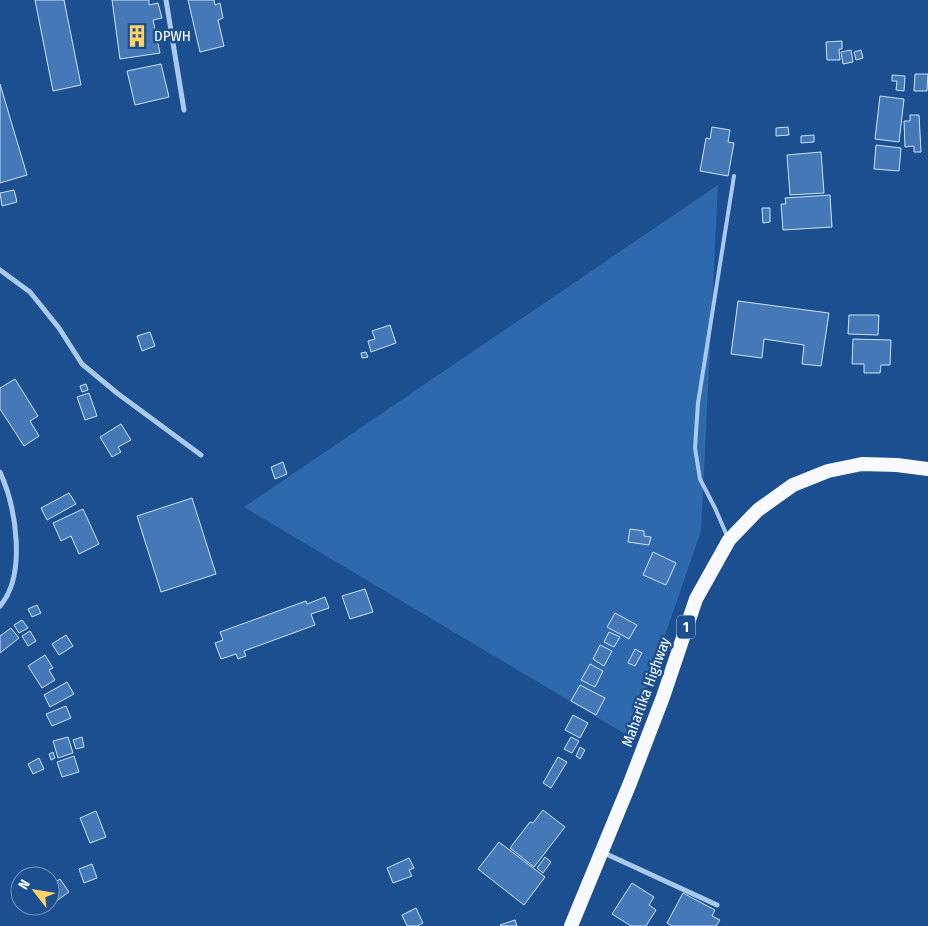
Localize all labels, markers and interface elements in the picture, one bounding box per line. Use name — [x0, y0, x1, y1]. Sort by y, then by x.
building icon: DPWH — [124, 23, 150, 49]
place label: DPWH — [154, 27, 191, 45]
road number: 1 — [677, 616, 695, 638]
street label: Maharlika Highway — [618, 635, 674, 749]
north arrow — [10, 866, 60, 916]
text: N — [15, 877, 34, 893]

